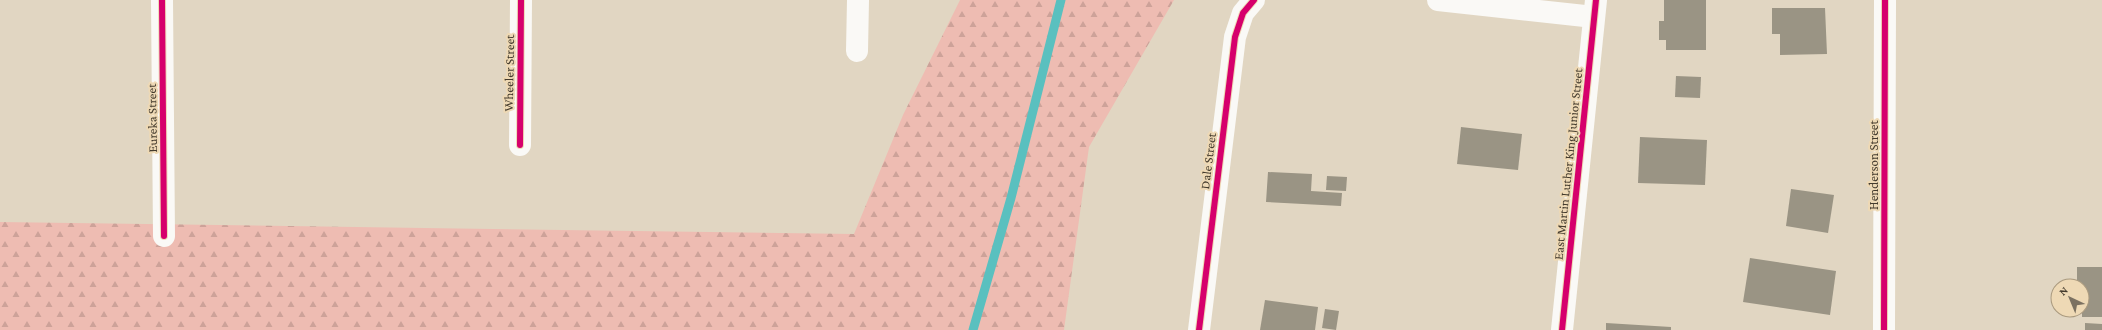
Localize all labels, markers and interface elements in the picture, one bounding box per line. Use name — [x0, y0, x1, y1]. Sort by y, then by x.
street label: Wheeler Street — [501, 34, 517, 112]
street label: East Martin Luther King Junior Street — [1550, 67, 1586, 261]
street label: Eureka Street — [144, 83, 160, 153]
street label: Henderson Street — [1866, 119, 1881, 210]
street label: Dale Street — [1197, 131, 1219, 190]
north arrow — [2050, 278, 2090, 318]
text: N — [2056, 284, 2070, 298]

